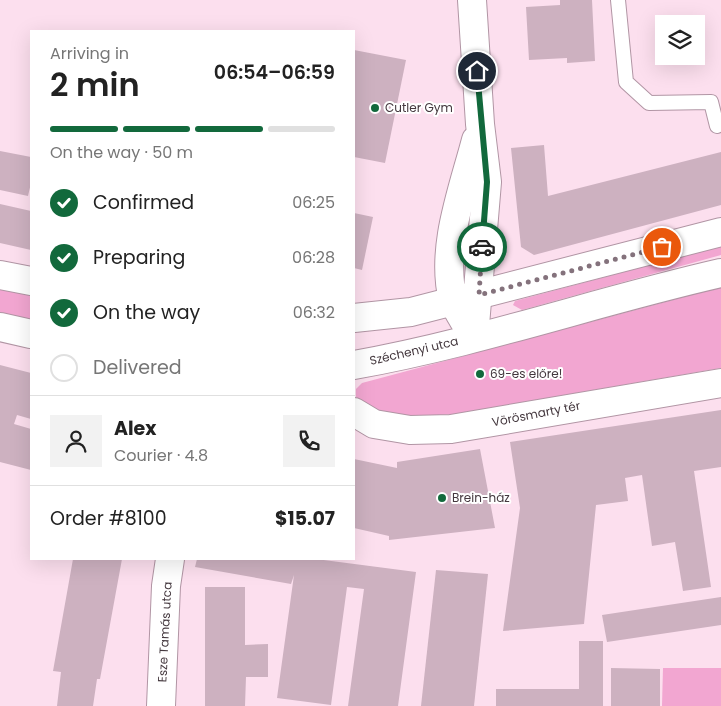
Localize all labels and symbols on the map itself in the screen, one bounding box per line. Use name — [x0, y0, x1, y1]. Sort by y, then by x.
pin — [456, 50, 498, 92]
place label: Cutler Gym — [385, 99, 453, 116]
marker: Cutler Gym — [369, 102, 381, 114]
courier — [457, 222, 507, 272]
pin — [641, 226, 683, 268]
street label: Széchenyi utca — [368, 332, 460, 369]
place label: 69-es előre! — [490, 365, 562, 382]
marker: 69-es előre! — [474, 368, 486, 380]
street label: Vörösmarty tér — [490, 397, 582, 430]
place label: Brein-ház — [452, 489, 510, 506]
marker: Brein-ház — [436, 492, 448, 504]
street label: Esze Tamás utca — [153, 581, 176, 683]

